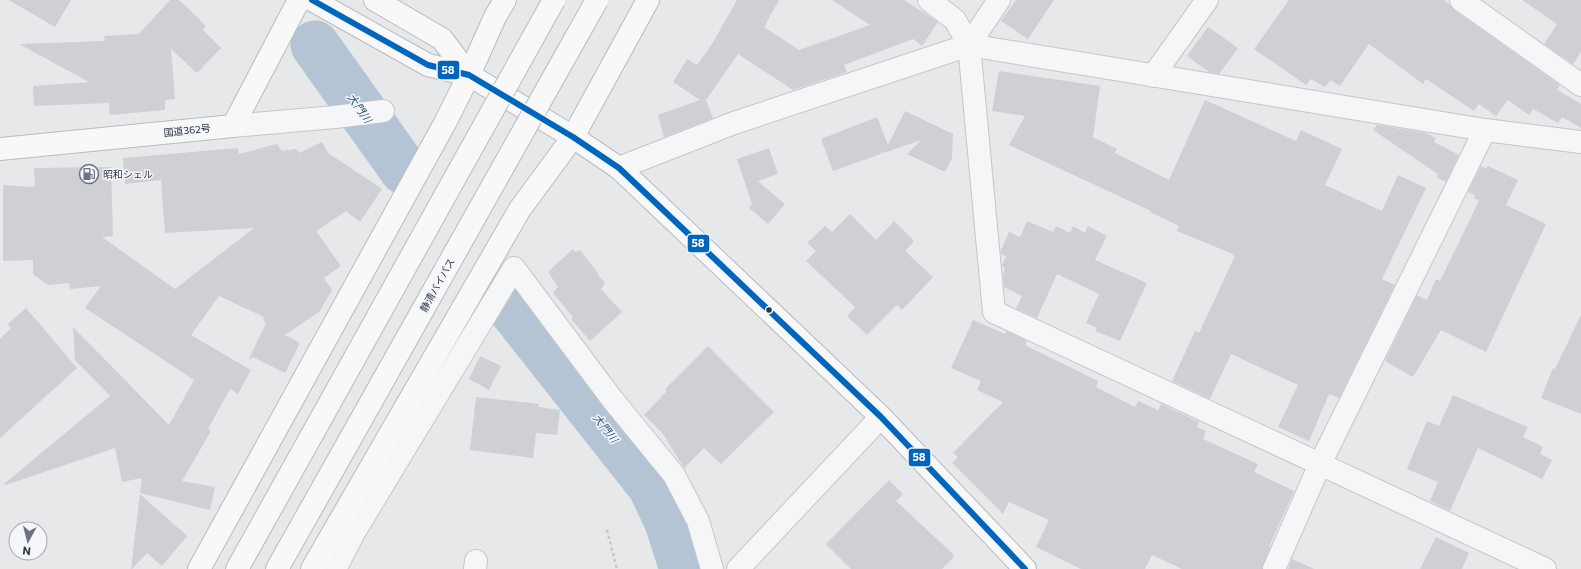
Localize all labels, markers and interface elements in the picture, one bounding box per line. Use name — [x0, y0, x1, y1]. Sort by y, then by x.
line badge: 58 — [437, 60, 460, 80]
text: 58 — [441, 63, 455, 76]
water label: 大門川 — [345, 91, 375, 126]
street label: 国道362号 — [163, 122, 211, 138]
fuel station icon: 昭和シェル — [78, 163, 100, 185]
place label: 昭和シェル — [103, 168, 153, 180]
line badge: 58 — [687, 234, 710, 253]
text: 58 — [691, 236, 705, 249]
street label: 静清バイパス — [417, 256, 457, 314]
unlabelled marker — [764, 305, 774, 315]
water label: 大門川 — [591, 411, 622, 446]
line badge: 58 — [908, 448, 931, 467]
text: 58 — [912, 450, 926, 463]
north arrow — [8, 521, 48, 561]
text: N — [22, 544, 32, 558]

